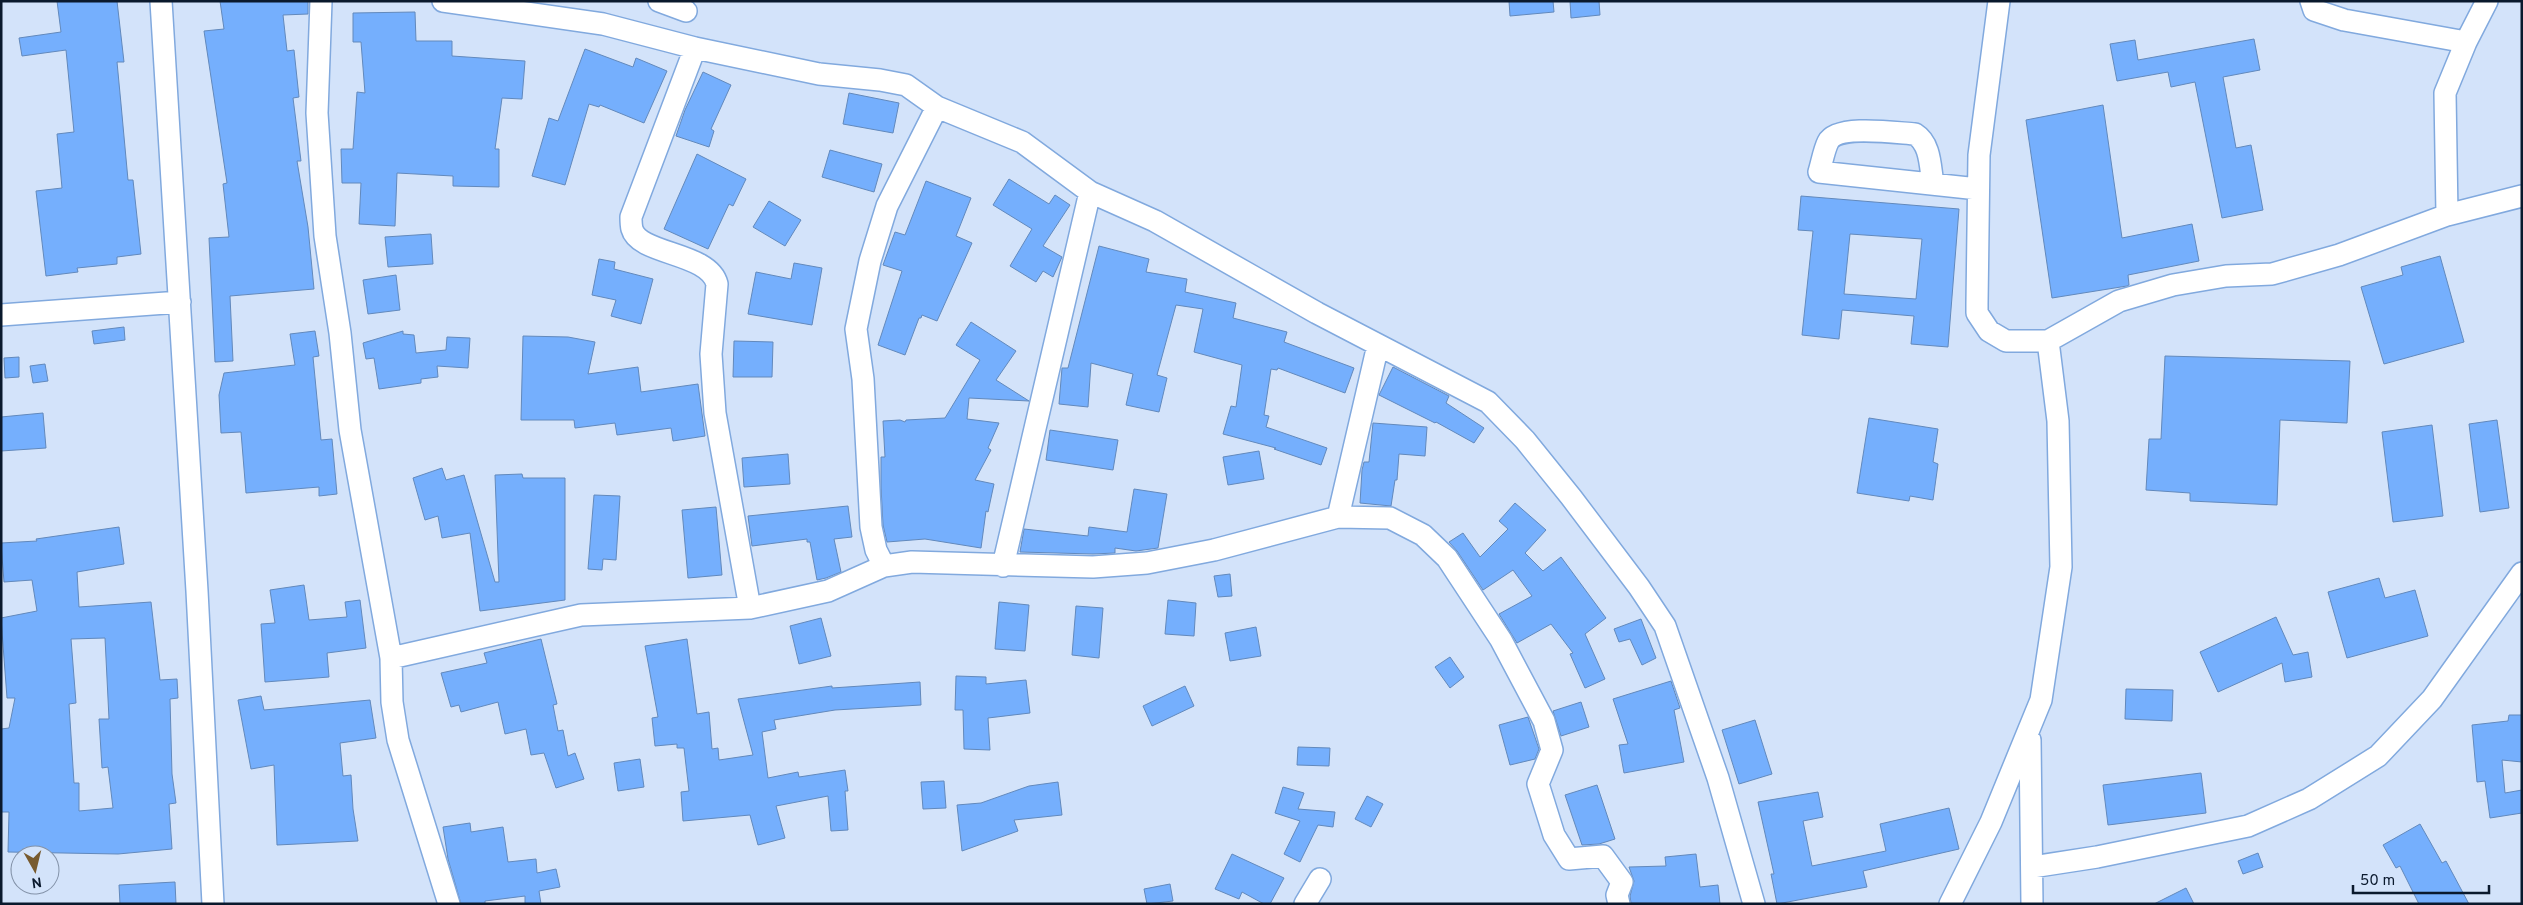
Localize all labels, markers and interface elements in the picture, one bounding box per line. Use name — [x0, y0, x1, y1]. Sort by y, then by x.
north arrow — [10, 845, 60, 895]
scale bar — [2353, 862, 2489, 894]
text: N — [30, 872, 43, 891]
text: 50 m — [2360, 872, 2395, 891]

